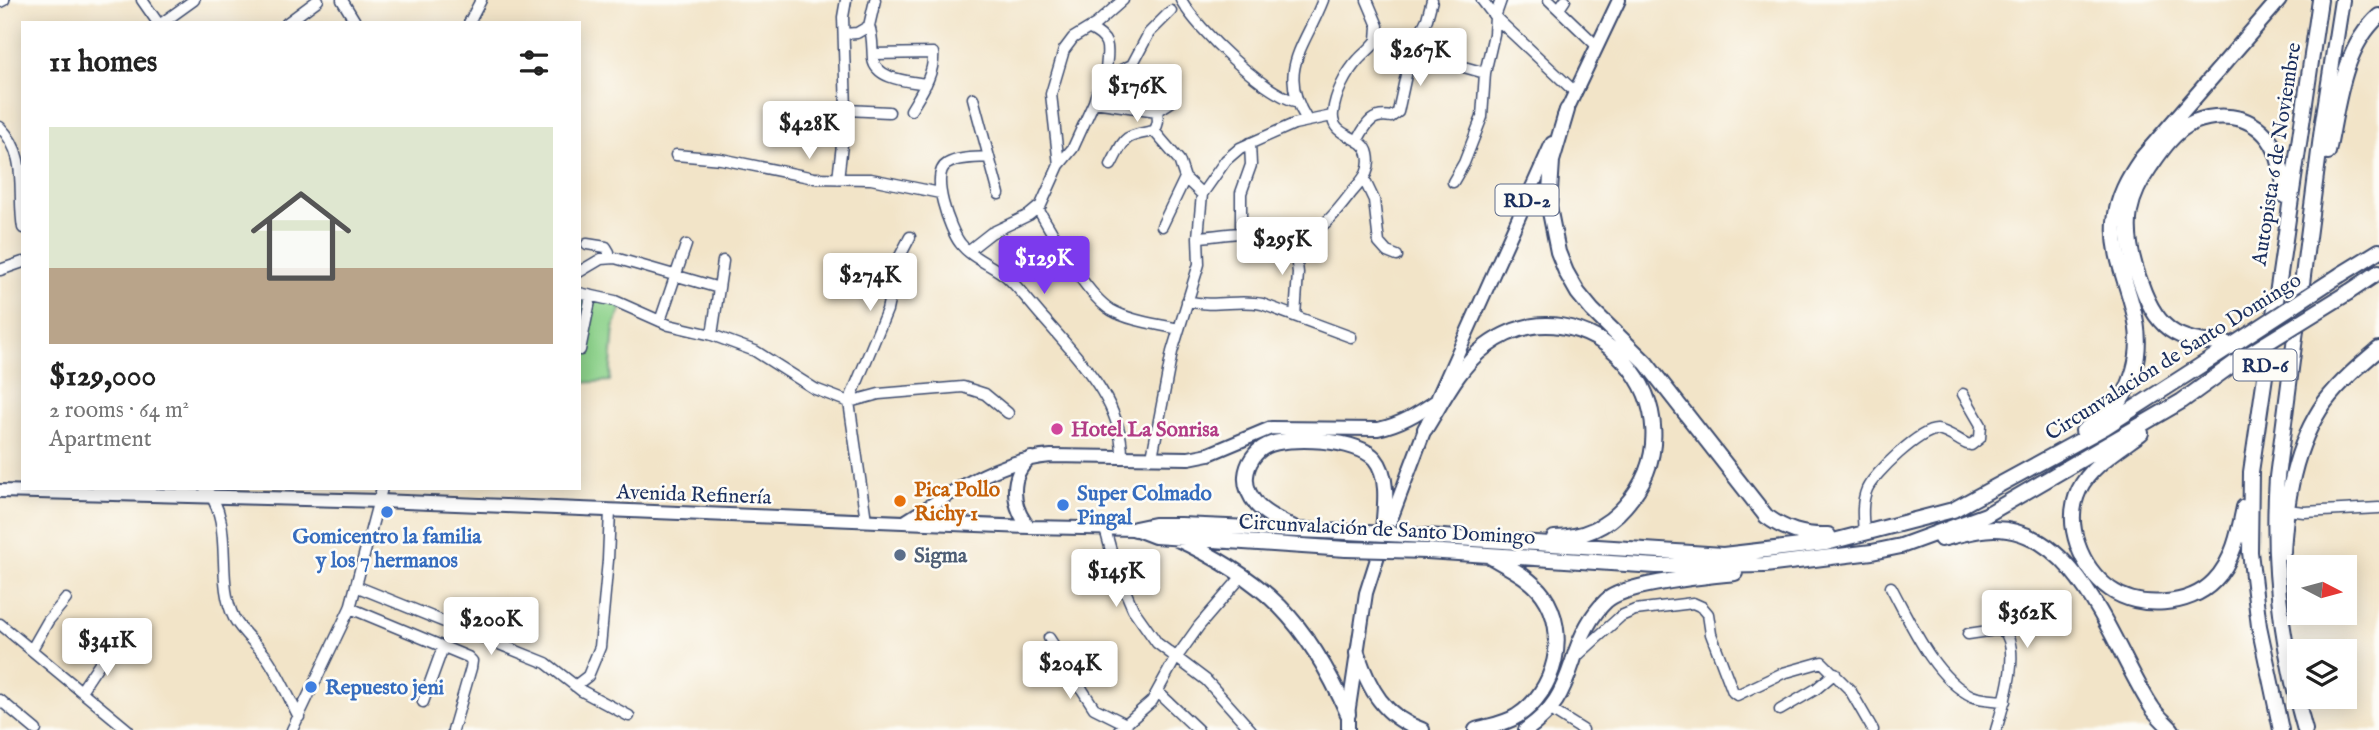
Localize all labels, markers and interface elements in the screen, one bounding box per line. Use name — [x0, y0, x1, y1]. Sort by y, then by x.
pin: $267K — [1371, 28, 1469, 88]
text: $267K — [1390, 36, 1450, 65]
street label: Autopista 6 de Noviembre — [2246, 40, 2309, 269]
text: 11 homes — [49, 44, 157, 82]
icon: filters — [515, 44, 553, 82]
pin: $176K — [1088, 64, 1186, 124]
text: $176K — [1108, 72, 1166, 101]
pin: $428K — [760, 102, 858, 161]
text: $428K — [779, 109, 839, 138]
icon: home — [238, 173, 364, 299]
road number: RD-2 — [1496, 184, 1558, 216]
pin: $295K — [1233, 218, 1331, 277]
text: $295K — [1253, 225, 1311, 254]
pin: $129K — [995, 236, 1093, 296]
text: $129K — [1015, 244, 1073, 273]
pin: $274K — [821, 254, 919, 313]
text: $274K — [839, 261, 901, 290]
street label: Circunvalación de Santo Domingo — [2041, 267, 2307, 447]
road number: RD-6 — [2234, 350, 2296, 380]
text: $129,000 — [49, 358, 156, 396]
text: 2 rooms · 64 m² — [49, 396, 189, 425]
place label: Hotel La Sonrisa — [1071, 417, 1220, 444]
marker: Hotel La Sonrisa — [1049, 421, 1065, 437]
text: Apartment — [49, 425, 152, 454]
place label: Pica Pollo Richy 1 — [914, 477, 1001, 528]
street label: Avenida Refinería — [615, 479, 773, 512]
place label: Super Colmado Pingal — [1077, 481, 1212, 532]
marker: Pica Pollo Richy 1 — [892, 493, 908, 509]
marker: Super Colmado Pingal — [1055, 497, 1071, 513]
marker: Gomicentro la familia y los 7 hermanos — [379, 504, 395, 520]
street label: Circunvalación de Santo Domingo — [1238, 509, 1536, 552]
place label: Gomicentro la familia y los 7 hermanos — [293, 524, 482, 575]
place label: Sigma — [914, 543, 968, 570]
marker: Sigma — [892, 547, 908, 563]
pin: $145K — [1067, 550, 1165, 609]
north arrow — [2287, 555, 2357, 625]
map controls — [2287, 555, 2357, 709]
text: $145K — [1087, 557, 1145, 586]
pin: $362K — [1978, 590, 2076, 650]
pin: $200K — [442, 598, 540, 657]
text: $362K — [1998, 598, 2056, 627]
text: $200K — [460, 605, 522, 634]
pin: $341K — [58, 618, 156, 678]
text: $341K — [78, 626, 136, 655]
button: layers — [2287, 639, 2357, 709]
pin: $204K — [1021, 642, 1119, 701]
text: $204K — [1039, 649, 1101, 678]
place label: Repuesto jeni — [325, 675, 445, 702]
marker: Repuesto jeni — [303, 679, 319, 695]

